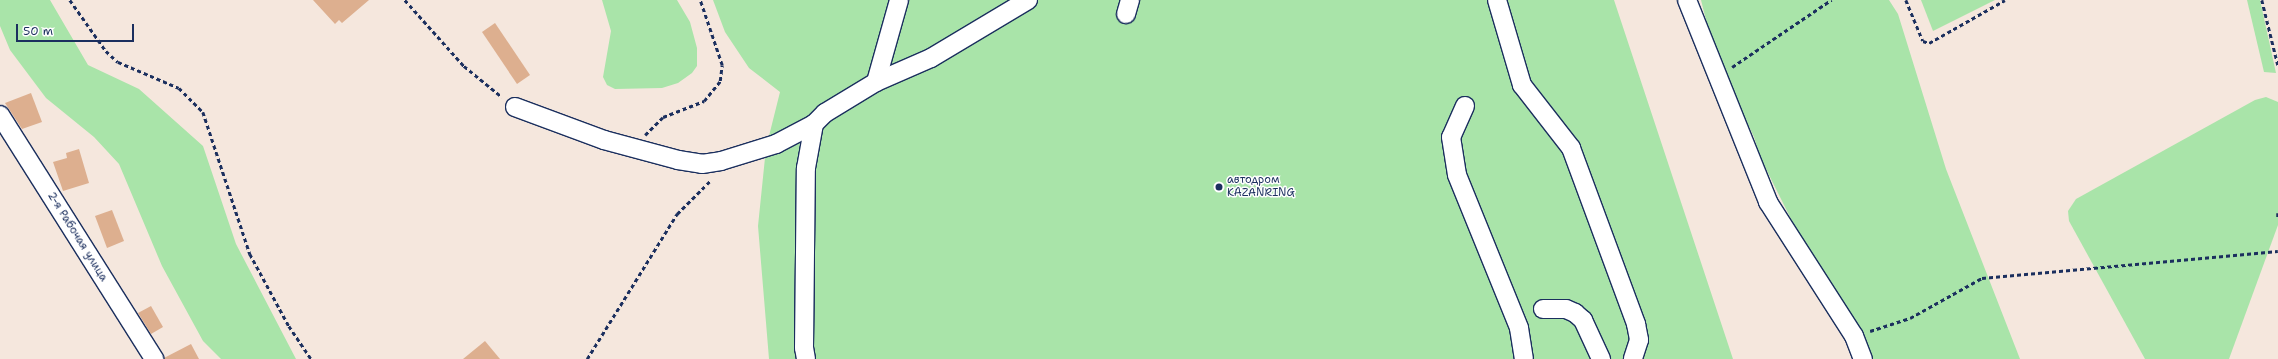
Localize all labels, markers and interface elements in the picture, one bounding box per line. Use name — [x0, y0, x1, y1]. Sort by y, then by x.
scale bar — [18, 16, 136, 42]
text: 50 m — [23, 23, 53, 39]
place label: автодром KAZANRING — [1227, 174, 1295, 200]
marker: автодром KAZANRING — [1214, 182, 1224, 192]
street label: 2-я Рабочая улица — [44, 190, 110, 284]

